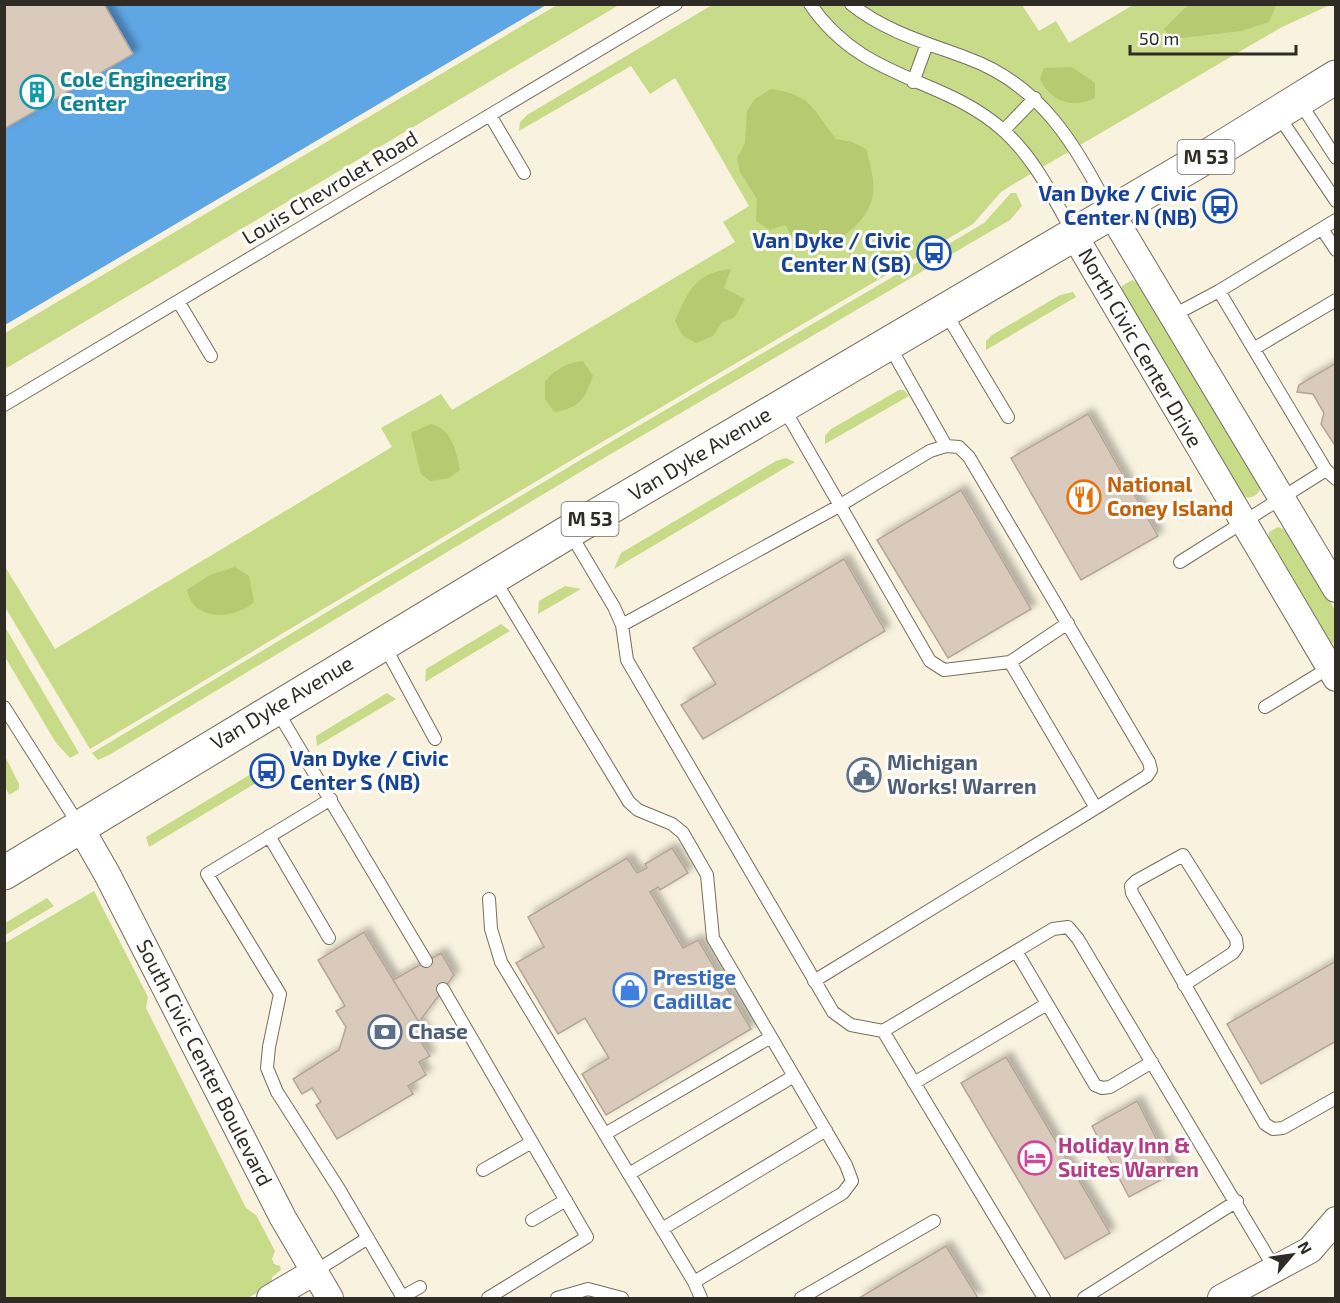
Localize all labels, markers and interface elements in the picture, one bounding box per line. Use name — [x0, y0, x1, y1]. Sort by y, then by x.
scale bar — [1130, 18, 1296, 56]
text: 50 m — [1139, 27, 1179, 49]
place label: Cole Engineering Center — [60, 66, 227, 115]
building icon: Cole Engineering Center — [19, 74, 55, 110]
street label: Louis Chevrolet Road — [237, 124, 422, 249]
road number: M 53 — [1178, 140, 1234, 174]
place label: Van Dyke / Civic Center N (NB) — [1038, 180, 1197, 229]
bus stop icon: Van Dyke / Civic Center N (NB) — [1202, 188, 1238, 224]
place label: Van Dyke / Civic Center N (SB) — [752, 227, 911, 276]
bus stop icon: Van Dyke / Civic Center N (SB) — [916, 235, 952, 271]
street label: North Civic Center Drive — [1074, 243, 1209, 451]
street label: Van Dyke Avenue — [623, 400, 775, 505]
place label: National Coney Island — [1107, 471, 1233, 521]
restaurant icon: National Coney Island — [1066, 479, 1102, 515]
road number: M 53 — [562, 502, 618, 536]
street label: Van Dyke Avenue — [205, 649, 357, 754]
place label: Van Dyke / Civic Center S (NB) — [290, 745, 449, 794]
place label: Michigan Works! Warren — [887, 749, 1037, 798]
bus stop icon: Van Dyke / Civic Center S (NB) — [249, 753, 285, 789]
public building icon: Michigan Works! Warren — [846, 757, 882, 793]
street label: South Civic Center Boulevard — [132, 935, 279, 1190]
place label: Prestige Cadillac — [653, 964, 736, 1013]
shop icon: Prestige Cadillac — [612, 972, 648, 1008]
bank icon: Chase — [367, 1014, 403, 1050]
place label: Chase — [408, 1018, 468, 1043]
place label: Holiday Inn & Suites Warren — [1058, 1132, 1199, 1181]
hotel icon: Holiday Inn & Suites Warren — [1017, 1140, 1053, 1176]
north arrow — [1262, 1225, 1322, 1285]
text: N — [1294, 1238, 1317, 1257]

